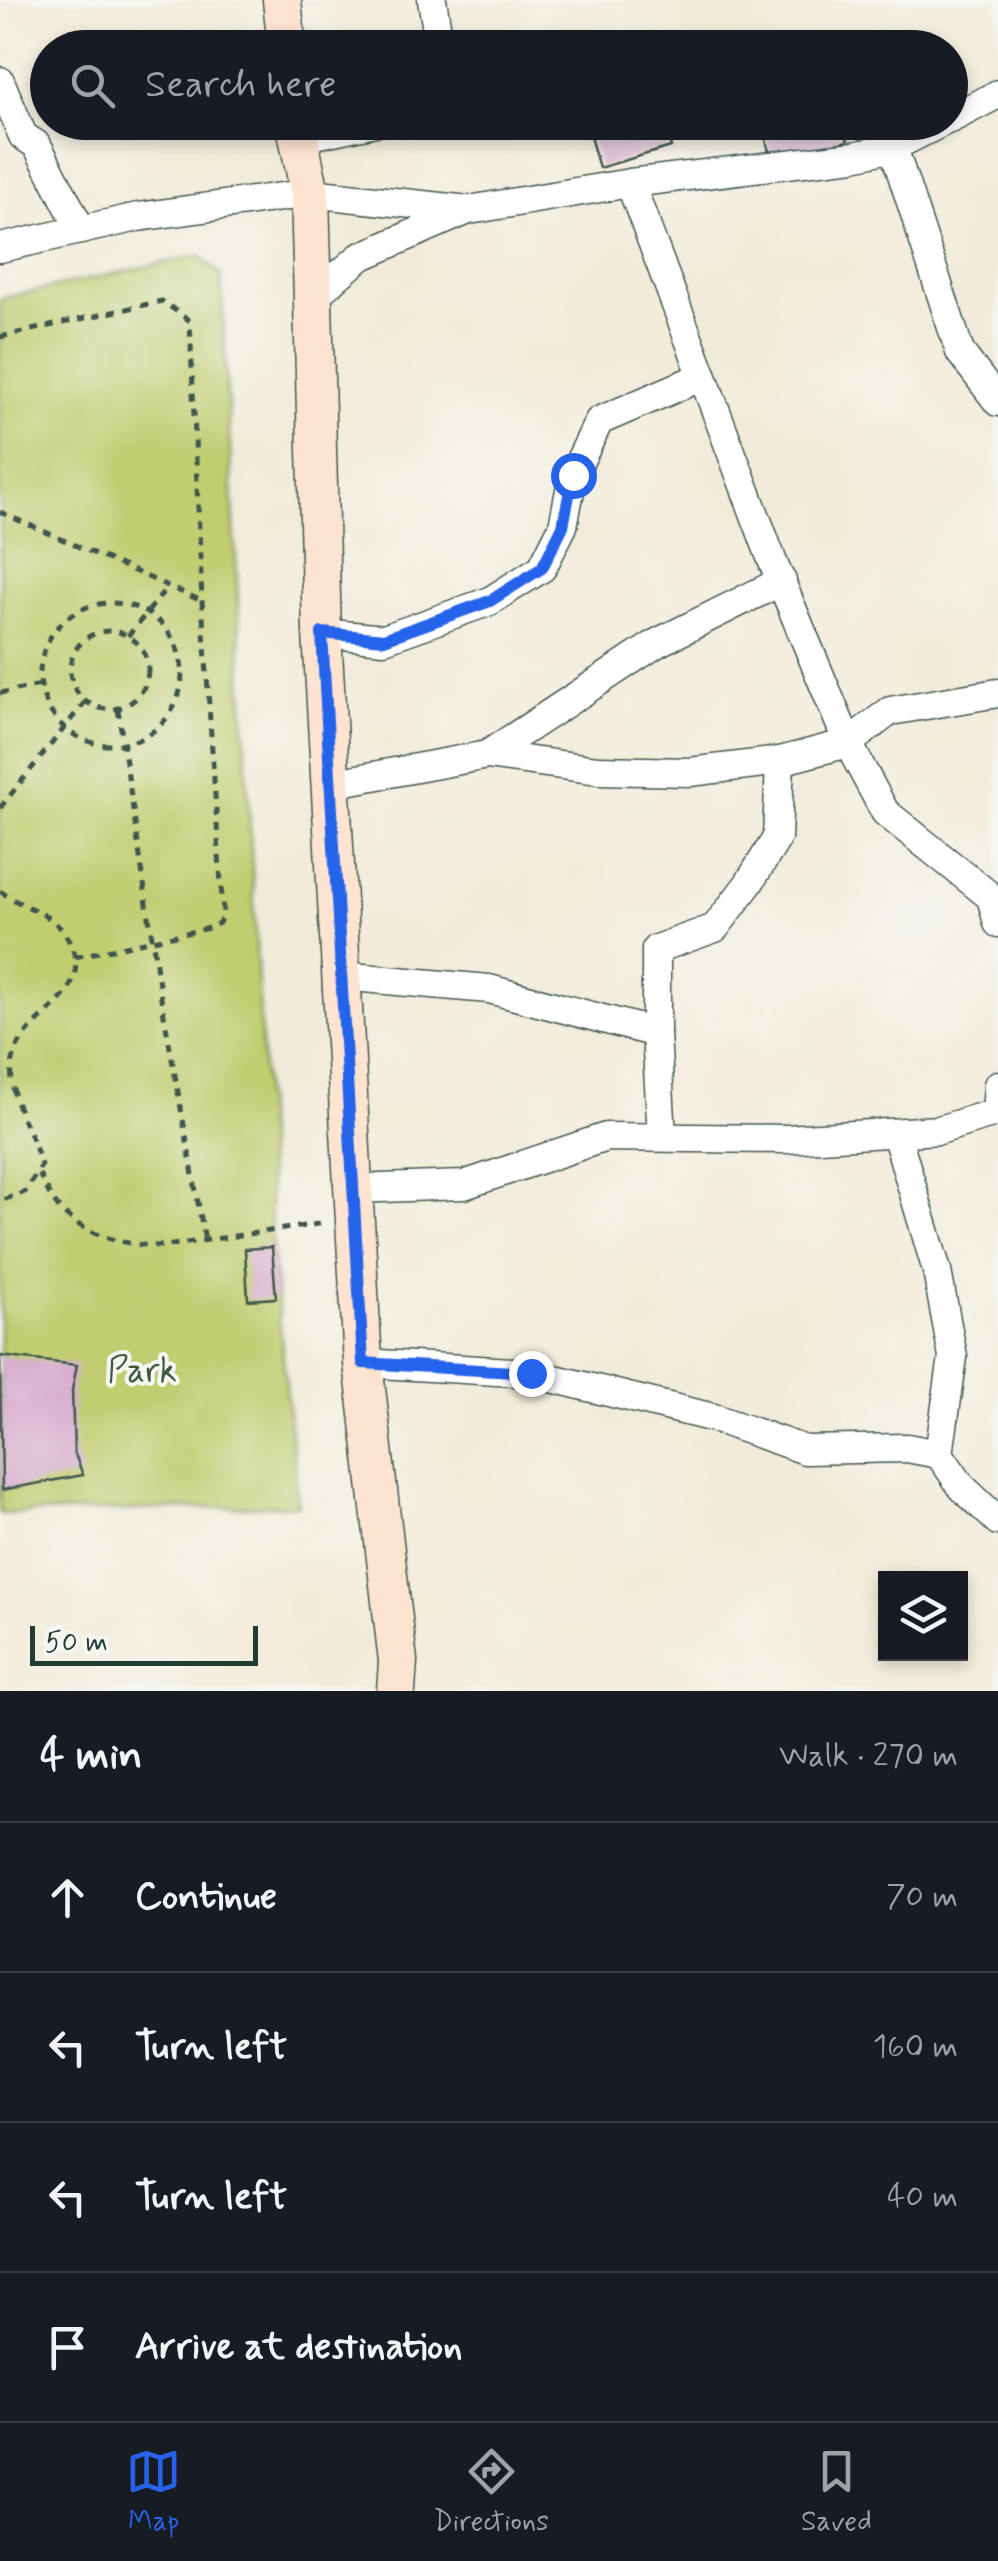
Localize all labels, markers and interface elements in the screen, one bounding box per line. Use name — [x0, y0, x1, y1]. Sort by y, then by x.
search box — [30, 30, 968, 140]
icon: search — [65, 58, 120, 113]
text: Search here — [145, 61, 336, 110]
route start — [551, 453, 597, 499]
park label: Park — [107, 1348, 177, 1394]
route end — [509, 1351, 555, 1397]
map controls — [878, 1571, 968, 1661]
button: layers — [878, 1571, 968, 1661]
scale bar — [30, 1621, 258, 1666]
text: 50 m — [45, 1625, 108, 1662]
text: 4 min — [40, 1729, 142, 1784]
text: Walk · 270 m — [779, 1735, 958, 1777]
icon: ahead — [40, 1870, 95, 1925]
text: Continue — [135, 1873, 277, 1922]
text: 70 m — [886, 1876, 958, 1918]
icon: left — [40, 2020, 95, 2075]
text: Turn left — [135, 2023, 287, 2072]
text: 160 m — [873, 2026, 958, 2068]
icon: left — [40, 2170, 95, 2225]
text: Turn left — [135, 2173, 287, 2222]
text: 40 m — [887, 2176, 958, 2218]
icon: arrive — [40, 2320, 95, 2375]
text: Arrive at destination — [135, 2323, 462, 2372]
tab: Map — [126, 2444, 181, 2541]
tab: Directions — [434, 2444, 549, 2541]
tab: Saved — [801, 2444, 872, 2541]

